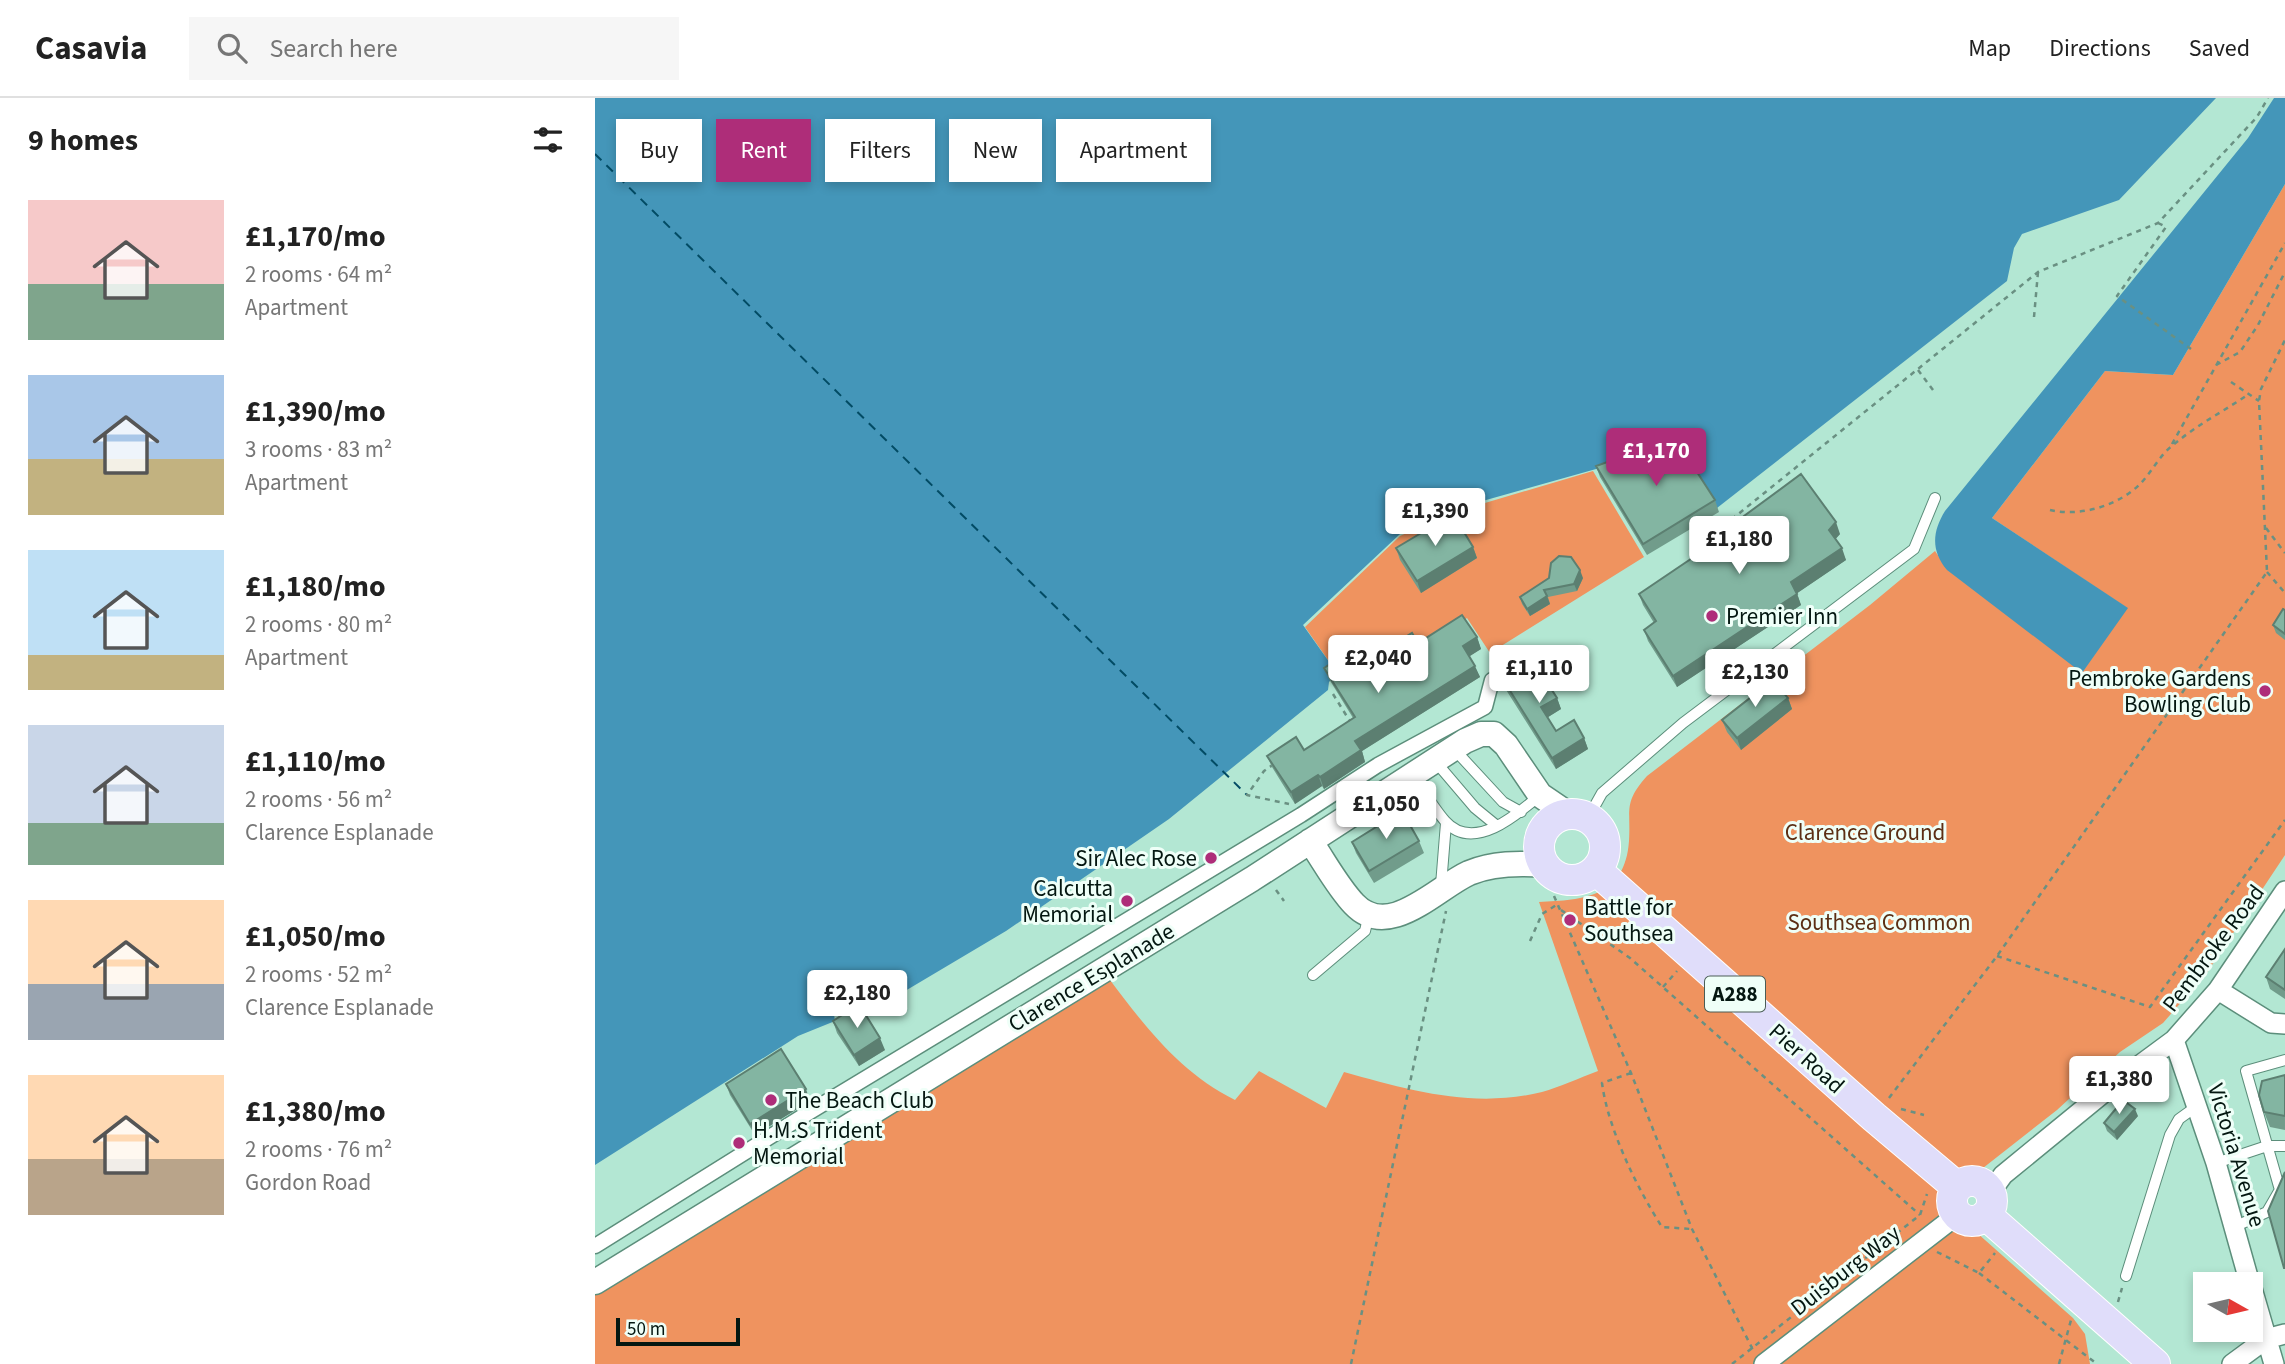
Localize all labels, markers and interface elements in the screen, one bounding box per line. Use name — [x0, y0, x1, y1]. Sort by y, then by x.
search box — [189, 17, 679, 80]
text: Casavia — [35, 25, 147, 72]
icon: search — [213, 29, 251, 67]
text: Search here — [269, 30, 398, 67]
text: Map — [1968, 31, 2011, 66]
text: Directions — [2049, 31, 2151, 66]
text: Saved — [2189, 31, 2250, 66]
text: 9 homes — [28, 119, 138, 162]
chip: Buy — [616, 119, 702, 182]
chip: Rent — [716, 119, 811, 182]
chip: Filters — [825, 119, 935, 182]
chip: New — [949, 119, 1042, 182]
chip: Apartment — [1056, 119, 1211, 182]
icon: filters — [529, 121, 567, 159]
text: £1,170/mo — [245, 215, 386, 258]
icon: home — [84, 228, 168, 312]
text: 2 rooms · 64 m² — [245, 258, 392, 291]
text: Apartment — [245, 291, 348, 324]
text: £1,390/mo — [245, 390, 386, 433]
icon: home — [84, 403, 168, 487]
pin: £1,170 — [1599, 428, 1713, 488]
text: 3 rooms · 83 m² — [245, 433, 392, 466]
text: £1,170 — [1622, 434, 1690, 467]
text: Apartment — [245, 466, 348, 499]
pin: £1,390 — [1378, 489, 1492, 548]
text: £1,390 — [1401, 494, 1469, 527]
pin: £1,180 — [1682, 517, 1796, 576]
text: £1,180 — [1705, 522, 1773, 555]
text: £1,180/mo — [245, 565, 386, 608]
icon: home — [84, 578, 168, 662]
place label: Premier Inn — [1726, 600, 1838, 633]
text: 2 rooms · 80 m² — [245, 608, 392, 641]
marker: Premier Inn — [1704, 608, 1720, 624]
pin: £2,040 — [1321, 636, 1435, 695]
text: Apartment — [245, 641, 348, 674]
text: £2,040 — [1344, 641, 1412, 674]
pin: £1,110 — [1482, 646, 1596, 705]
pin: £2,130 — [1698, 650, 1812, 709]
text: £1,110 — [1505, 651, 1573, 684]
text: £2,130 — [1721, 655, 1789, 688]
place label: Pembroke Gardens Bowling Club — [2068, 662, 2251, 721]
marker: Pembroke Gardens Bowling Club — [2257, 683, 2273, 699]
text: £1,110/mo — [245, 740, 386, 783]
icon: home — [84, 753, 168, 837]
pin: £1,050 — [1329, 782, 1443, 841]
text: 2 rooms · 56 m² — [245, 783, 392, 816]
text: £1,050 — [1352, 787, 1420, 820]
text: Clarence Esplanade — [245, 816, 434, 849]
park label: Clarence Ground — [1785, 816, 1945, 849]
place label: Sir Alec Rose — [1075, 842, 1197, 875]
marker: Sir Alec Rose — [1203, 850, 1219, 866]
place label: Calcutta Memorial — [1022, 872, 1113, 931]
street label: Pembroke Road — [2154, 878, 2272, 1019]
place label: Battle for Southsea — [1584, 891, 1674, 950]
marker: Calcutta Memorial — [1119, 893, 1135, 909]
park label: Southsea Common — [1787, 906, 1971, 939]
marker: Battle for Southsea — [1562, 912, 1578, 928]
text: £1,050/mo — [245, 915, 386, 958]
street label: Clarence Esplanade — [1002, 915, 1181, 1040]
icon: home — [84, 928, 168, 1012]
text: 2 rooms · 52 m² — [245, 958, 392, 991]
pin: £2,180 — [800, 970, 914, 1030]
text: £2,180 — [823, 976, 891, 1009]
road number: A288 — [1705, 976, 1765, 1012]
text: Clarence Esplanade — [245, 991, 434, 1024]
street label: Pier Road — [1761, 1015, 1852, 1101]
pin: £1,380 — [2062, 1056, 2176, 1116]
text: £1,380 — [2085, 1062, 2153, 1095]
street label: Victoria Avenue — [2199, 1079, 2274, 1231]
place label: The Beach Club — [785, 1084, 934, 1117]
text: £1,380/mo — [245, 1090, 386, 1133]
marker: The Beach Club — [763, 1092, 779, 1108]
icon: home — [84, 1103, 168, 1187]
place label: H.M.S Trident Memorial — [753, 1114, 883, 1173]
text: 2 rooms · 76 m² — [245, 1133, 392, 1166]
marker: H.M.S Trident Memorial — [731, 1135, 747, 1151]
text: Gordon Road — [245, 1166, 371, 1199]
street label: Duisburg Way — [1783, 1217, 1907, 1324]
north arrow — [2193, 1272, 2263, 1342]
map controls — [2193, 1272, 2263, 1342]
scale bar — [616, 1315, 740, 1347]
text: 50 m — [627, 1316, 665, 1343]

